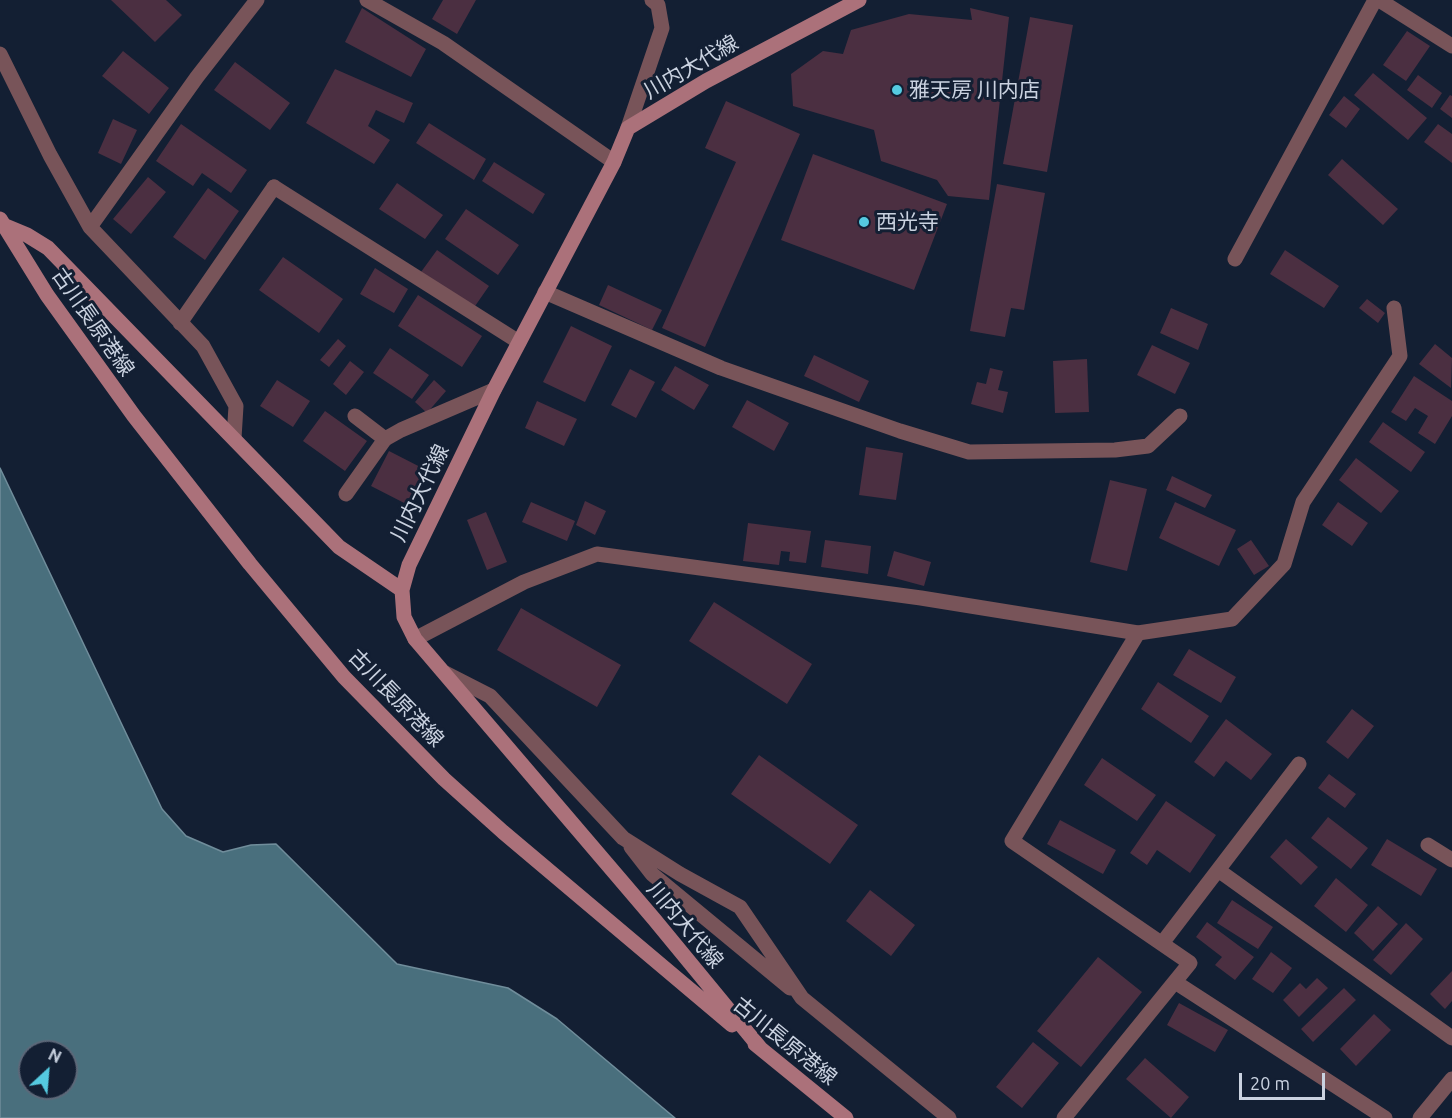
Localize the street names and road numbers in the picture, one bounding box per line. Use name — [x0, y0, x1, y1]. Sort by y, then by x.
street label: 川内大代線 — [639, 30, 743, 104]
street label: 古川長原港線 — [47, 263, 139, 381]
street label: 川内大代線 — [386, 440, 454, 546]
street label: 古川長原港線 — [343, 644, 449, 752]
street label: 川内大代線 — [642, 877, 728, 973]
street label: 古川長原港線 — [728, 992, 842, 1090]

